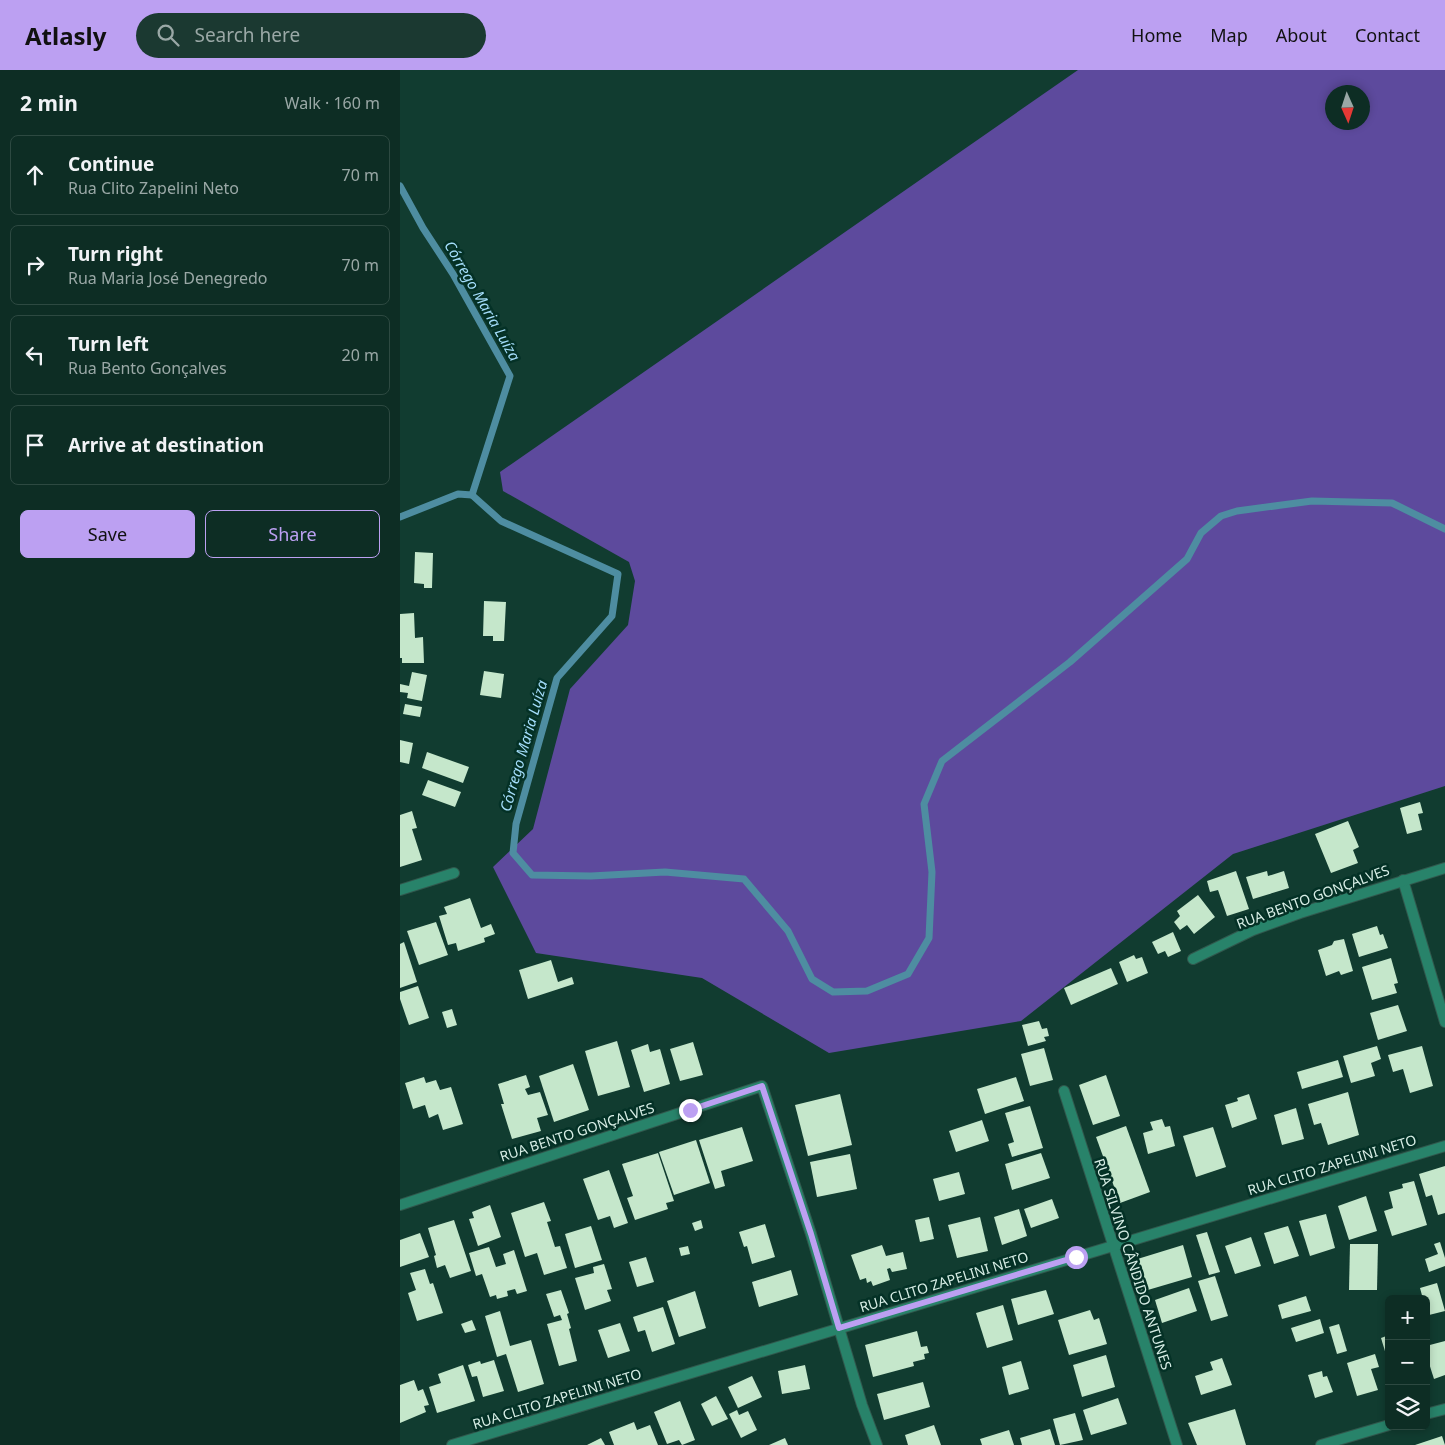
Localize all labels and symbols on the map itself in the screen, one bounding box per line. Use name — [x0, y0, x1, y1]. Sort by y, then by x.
north arrow — [1325, 85, 1370, 130]
water label: Córrego Maria Luíza — [440, 237, 526, 365]
water label: Córrego Maria Luíza — [495, 677, 551, 814]
street label: RUA BENTO GONÇALVES — [1234, 860, 1392, 933]
street label: RUA BENTO GONÇALVES — [497, 1097, 657, 1166]
route end — [679, 1099, 702, 1122]
street label: RUA CLITO ZAPELINI NETO — [1245, 1130, 1419, 1199]
street label: RUA SILVINO CÂNDIDO ANTUNES — [1090, 1156, 1177, 1372]
route start — [1065, 1246, 1088, 1269]
street label: RUA CLITO ZAPELINI NETO — [857, 1247, 1031, 1316]
street label: RUA CLITO ZAPELINI NETO — [470, 1364, 644, 1433]

